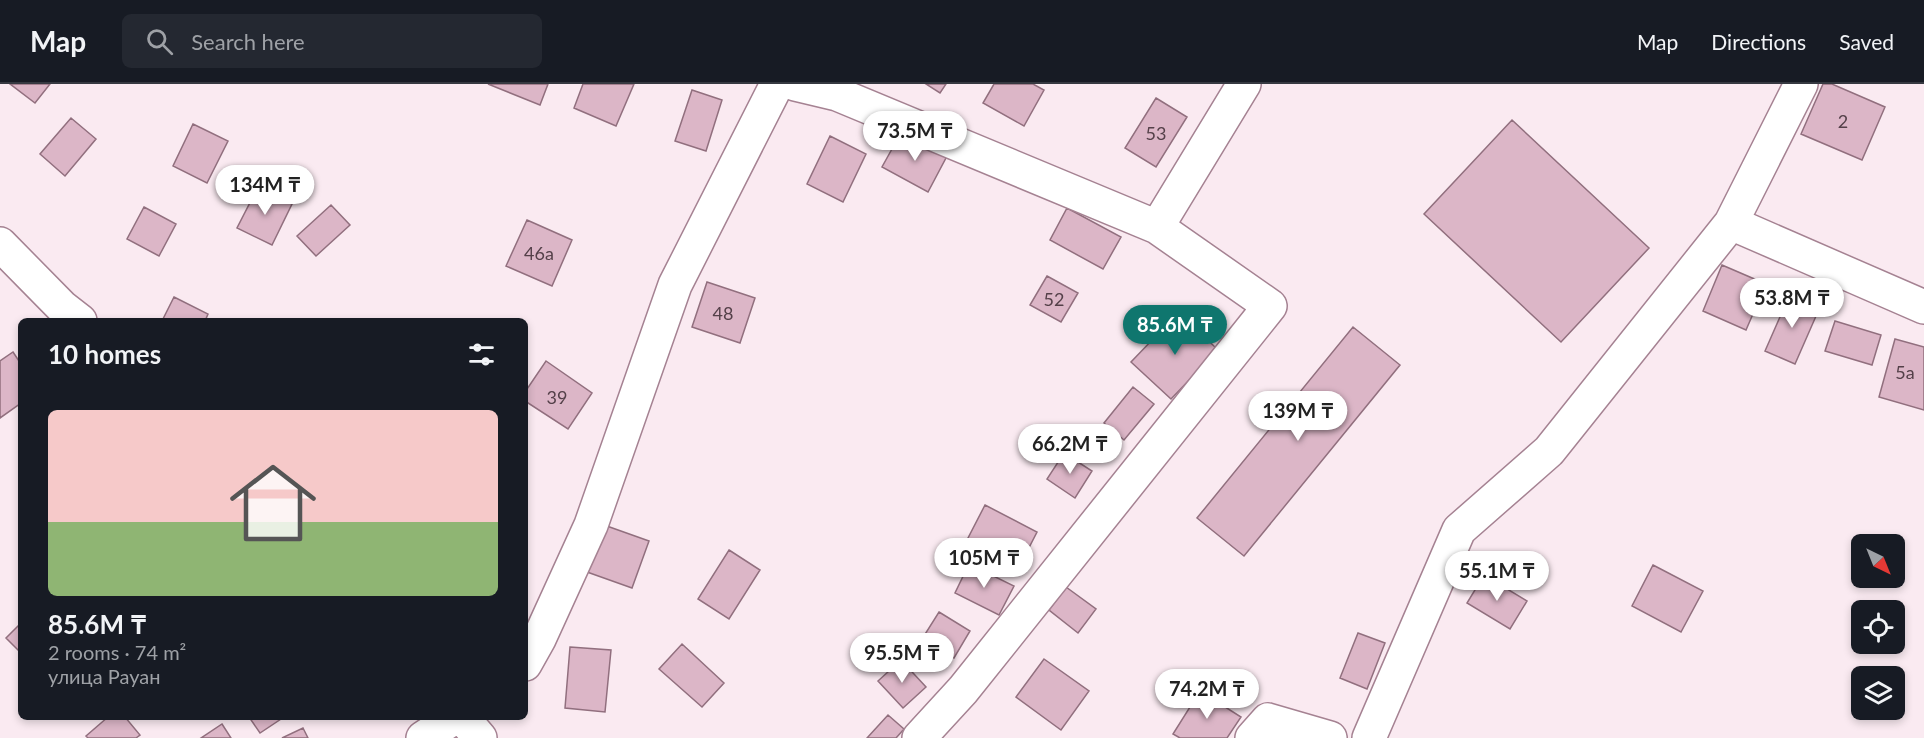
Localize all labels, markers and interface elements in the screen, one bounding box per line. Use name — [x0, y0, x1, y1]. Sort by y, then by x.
search box — [122, 14, 542, 68]
text: Map — [30, 24, 86, 58]
icon: search — [143, 25, 176, 58]
text: Search here — [191, 28, 305, 55]
text: Map — [1637, 29, 1678, 54]
text: Directions — [1711, 29, 1806, 54]
text: Saved — [1839, 29, 1894, 54]
house number: 2 — [1838, 110, 1848, 132]
pin: 73.5M ₸ — [860, 111, 970, 162]
text: 73.5M ₸ — [877, 118, 953, 142]
house number: 53 — [1146, 122, 1166, 144]
pin: 134M ₸ — [216, 165, 314, 216]
text: 134M ₸ — [229, 172, 301, 196]
house number: 46а — [524, 242, 554, 264]
pin: 53.8M ₸ — [1737, 278, 1847, 329]
text: 53.8M ₸ — [1754, 285, 1830, 309]
house number: 52 — [1044, 288, 1064, 310]
house number: 48 — [713, 302, 733, 324]
pin: 85.6M ₸ — [1120, 305, 1230, 356]
text: 85.6M ₸ — [1137, 312, 1213, 336]
text: 10 homes — [48, 338, 161, 370]
icon: filters — [465, 338, 498, 371]
house number: 5а — [1895, 361, 1915, 383]
house number: 39 — [547, 386, 567, 408]
pin: 139M ₸ — [1249, 391, 1347, 442]
text: 139M ₸ — [1262, 398, 1334, 422]
pin: 66.2M ₸ — [1015, 424, 1125, 475]
text: 66.2M ₸ — [1032, 431, 1108, 455]
icon: home — [219, 449, 327, 557]
north arrow — [1851, 534, 1905, 588]
map controls — [1851, 534, 1905, 720]
pin: 105M ₸ — [935, 538, 1033, 589]
text: 105M ₸ — [948, 545, 1020, 569]
pin: 55.1M ₸ — [1442, 551, 1552, 602]
text: 55.1M ₸ — [1459, 558, 1535, 582]
button: locate — [1851, 600, 1905, 654]
text: 85.6M ₸ — [48, 608, 147, 640]
pin: 95.5M ₸ — [847, 633, 957, 684]
text: 2 rooms · 74 m² — [48, 640, 186, 664]
text: 95.5M ₸ — [864, 640, 940, 664]
text: улица Рауан — [48, 664, 160, 688]
button: layers — [1851, 666, 1905, 720]
pin: 74.2M ₸ — [1152, 669, 1262, 720]
text: 74.2M ₸ — [1169, 676, 1245, 700]

